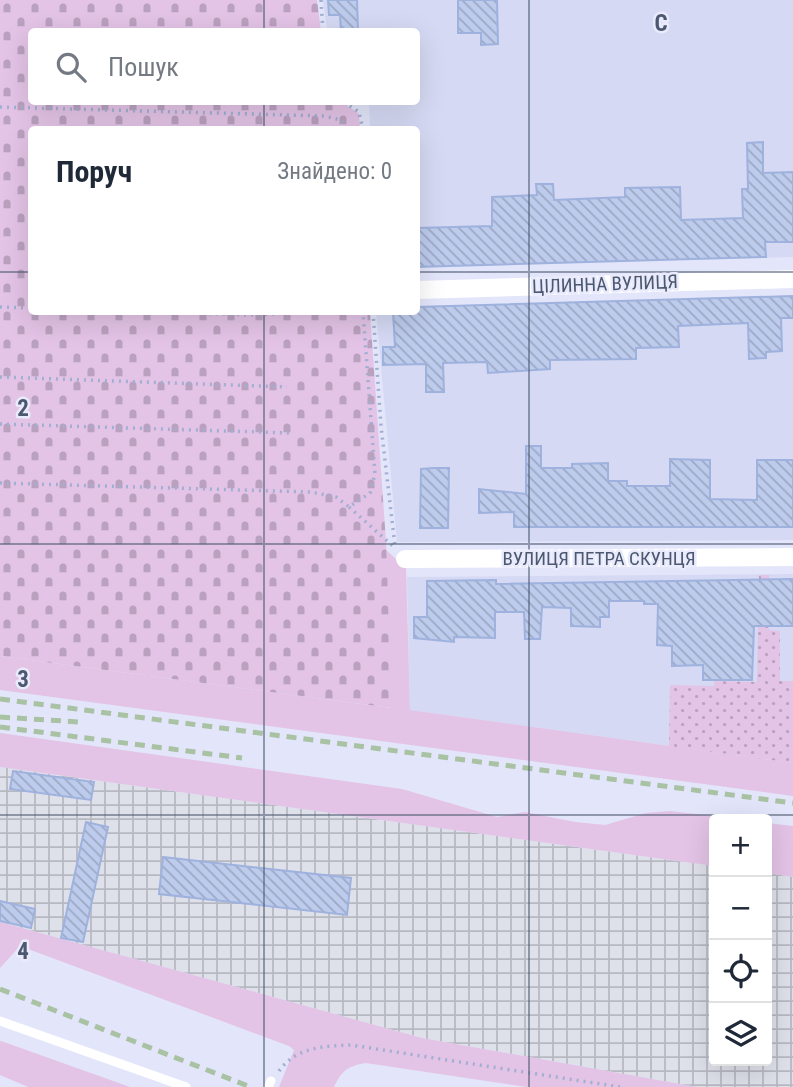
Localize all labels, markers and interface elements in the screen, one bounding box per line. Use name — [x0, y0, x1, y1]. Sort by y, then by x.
text: C — [654, 10, 668, 37]
search box — [28, 28, 420, 105]
icon: search — [52, 48, 90, 86]
text: Пошук — [108, 52, 179, 82]
text: Поруч — [56, 154, 132, 189]
text: Знайдено: 0 — [277, 158, 392, 185]
street label: ЦІЛИННА ВУЛИЦЯ — [532, 270, 678, 298]
text: 2 — [17, 395, 29, 422]
street label: ВУЛИЦЯ ПЕТРА СКУНЦЯ — [502, 547, 696, 570]
text: 3 — [17, 666, 29, 693]
map controls — [709, 814, 772, 1066]
button: + — [709, 814, 772, 877]
button: − — [709, 877, 772, 940]
text: 4 — [17, 938, 29, 965]
button: locate — [709, 940, 772, 1003]
button: layers — [709, 1003, 772, 1066]

